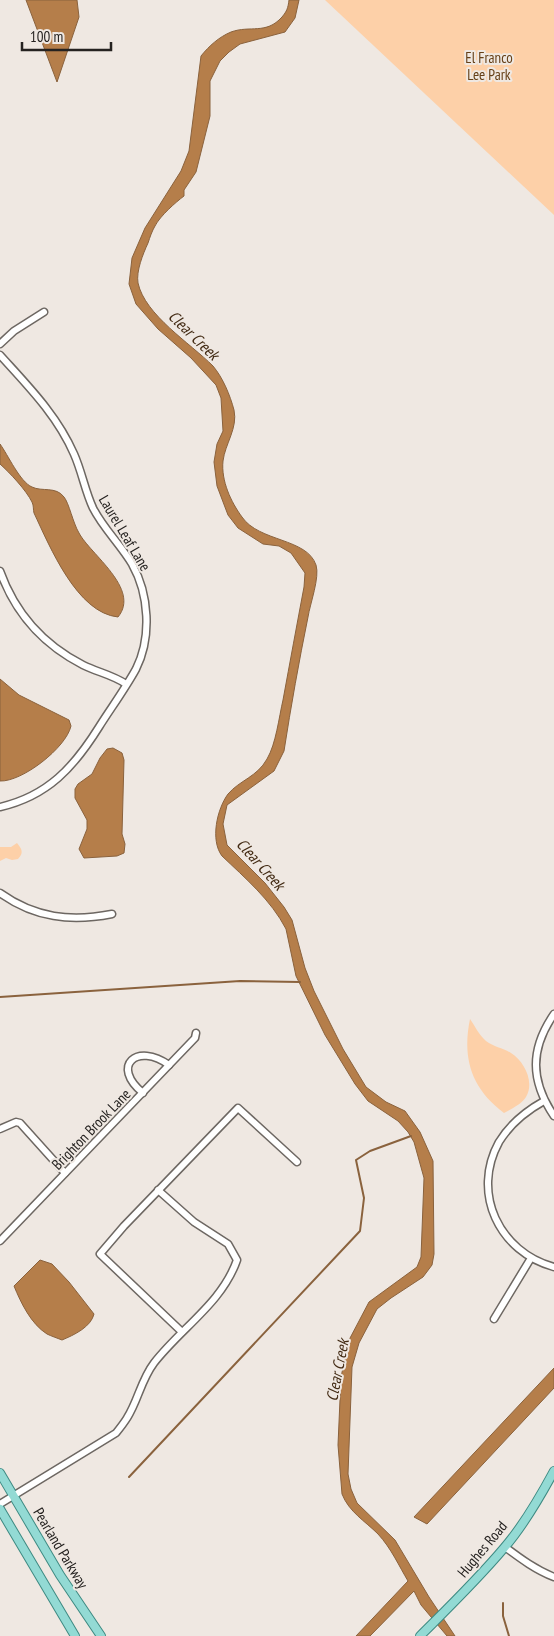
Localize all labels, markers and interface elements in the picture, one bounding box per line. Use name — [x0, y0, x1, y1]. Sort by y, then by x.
scale bar — [22, 20, 111, 52]
text: 100 m — [30, 27, 63, 46]
park label: El Franco Lee Park — [465, 48, 513, 84]
water label: Clear Creek — [165, 306, 225, 365]
street label: Laurel Leaf Lane — [95, 492, 155, 574]
water label: Clear Creek — [233, 834, 291, 895]
street label: Brighton Brook Lane — [48, 1085, 134, 1173]
water label: Clear Creek — [321, 1336, 353, 1403]
street label: Pearland Parkway — [29, 1504, 93, 1592]
street label: Hughes Road — [453, 1517, 511, 1581]

